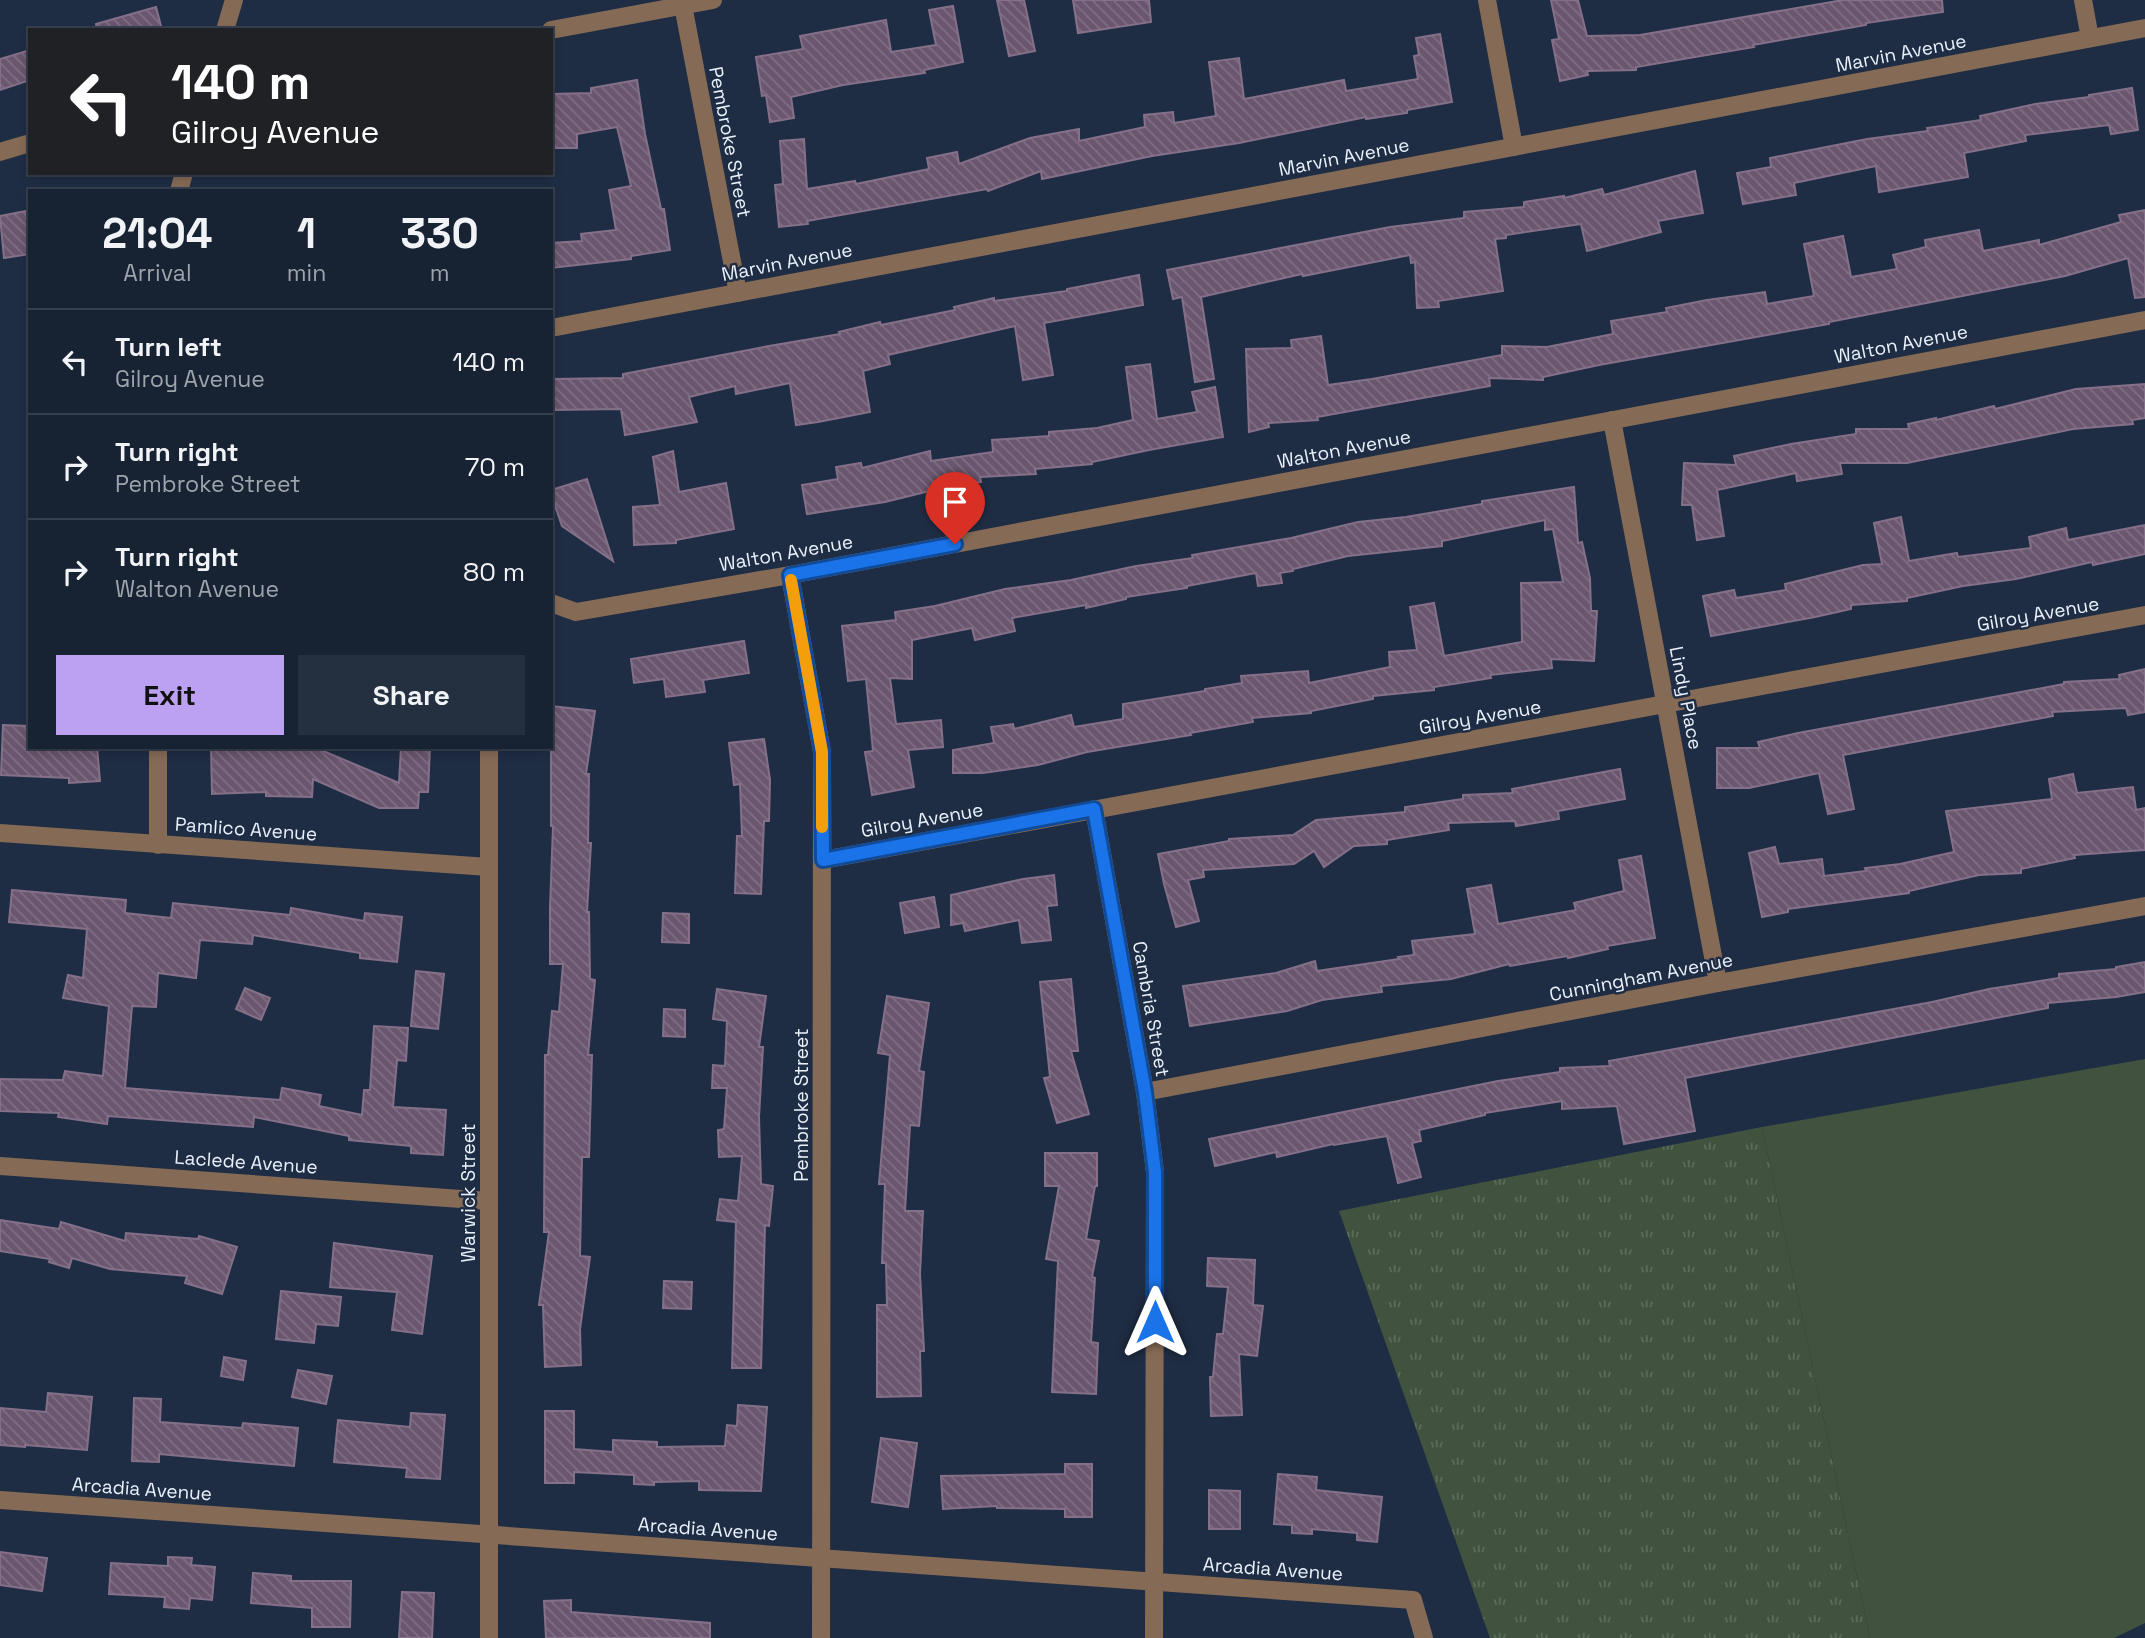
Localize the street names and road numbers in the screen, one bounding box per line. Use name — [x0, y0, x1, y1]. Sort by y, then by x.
street label: Marvin Avenue — [1833, 28, 1969, 78]
street label: Pembroke Street — [703, 64, 757, 220]
street label: Marvin Avenue — [1276, 132, 1412, 182]
street label: Marvin Avenue — [719, 237, 855, 287]
street label: Walton Avenue — [1832, 319, 1970, 369]
street label: Walton Avenue — [1275, 424, 1413, 474]
street label: Walton Avenue — [717, 529, 855, 577]
street label: Gilroy Avenue — [1975, 591, 2101, 637]
street label: Lindy Place — [1664, 644, 1708, 752]
street label: Gilroy Avenue — [1417, 694, 1543, 740]
street label: Gilroy Avenue — [859, 797, 985, 843]
street label: Pamlico Avenue — [174, 812, 318, 846]
street label: Cambria Street — [1127, 939, 1175, 1079]
street label: Cunningham Avenue — [1547, 947, 1735, 1007]
street label: Pembroke Street — [789, 1028, 814, 1182]
street label: Warwick Street — [456, 1124, 481, 1262]
street label: Laclede Avenue — [174, 1145, 318, 1179]
street label: Arcadia Avenue — [71, 1472, 213, 1506]
street label: Arcadia Avenue — [637, 1512, 779, 1546]
street label: Arcadia Avenue — [1202, 1552, 1344, 1586]

